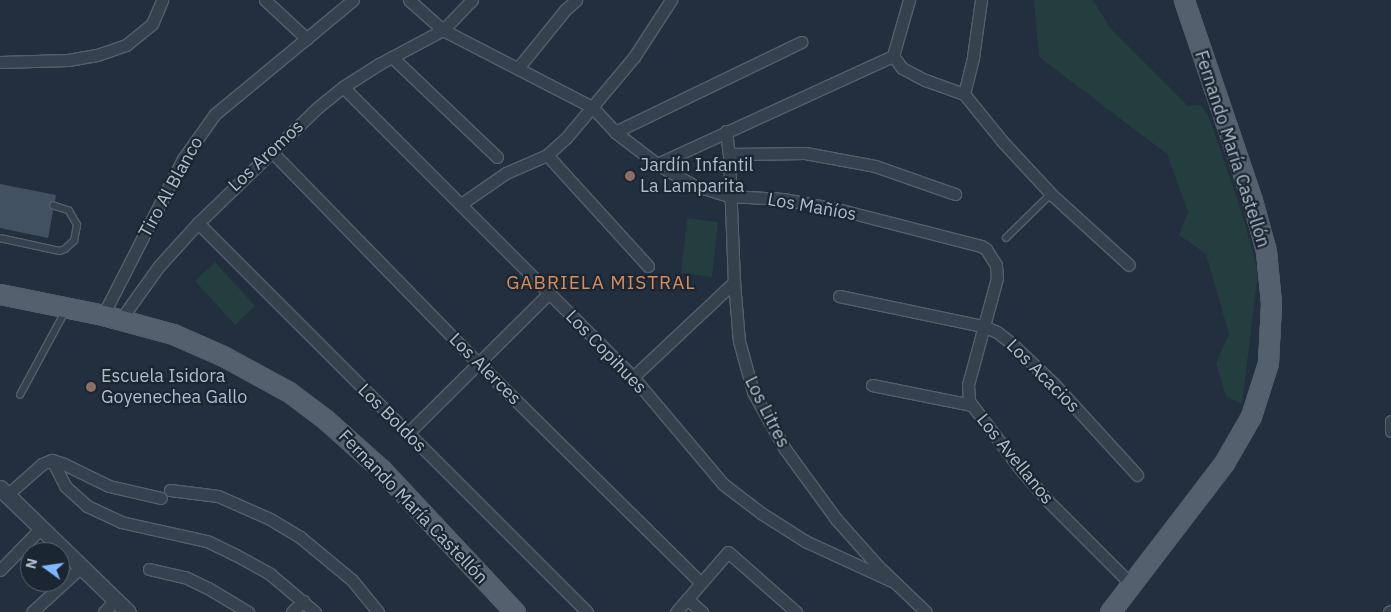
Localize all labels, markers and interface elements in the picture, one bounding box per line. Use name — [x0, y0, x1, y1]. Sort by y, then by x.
street label: Fernando María Castellón — [1190, 48, 1274, 250]
street label: Los Aromos — [224, 116, 308, 196]
street label: Tiro Al Blanco — [134, 133, 208, 241]
place label: Jardín Infantil La Lamparita — [640, 155, 754, 198]
marker: Jardín Infantil La Lamparita — [624, 170, 636, 182]
street label: Los Mañíos — [766, 189, 858, 225]
district label: GABRIELA MISTRAL — [504, 272, 698, 294]
street label: Los Copihues — [561, 306, 651, 398]
street label: Los Alerces — [445, 329, 525, 409]
street label: Los Acacios — [1002, 335, 1084, 417]
place label: Escuela Isidora Goyenechea Gallo — [101, 366, 247, 408]
street label: Los Litres — [740, 373, 794, 451]
street label: Los Boldos — [353, 379, 431, 457]
marker: Escuela Isidora Goyenechea Gallo — [85, 381, 97, 393]
street label: Los Avellanos — [972, 409, 1058, 509]
street label: Fernando María Castellón — [334, 426, 492, 588]
north arrow — [20, 542, 70, 592]
text: N — [21, 557, 41, 571]

